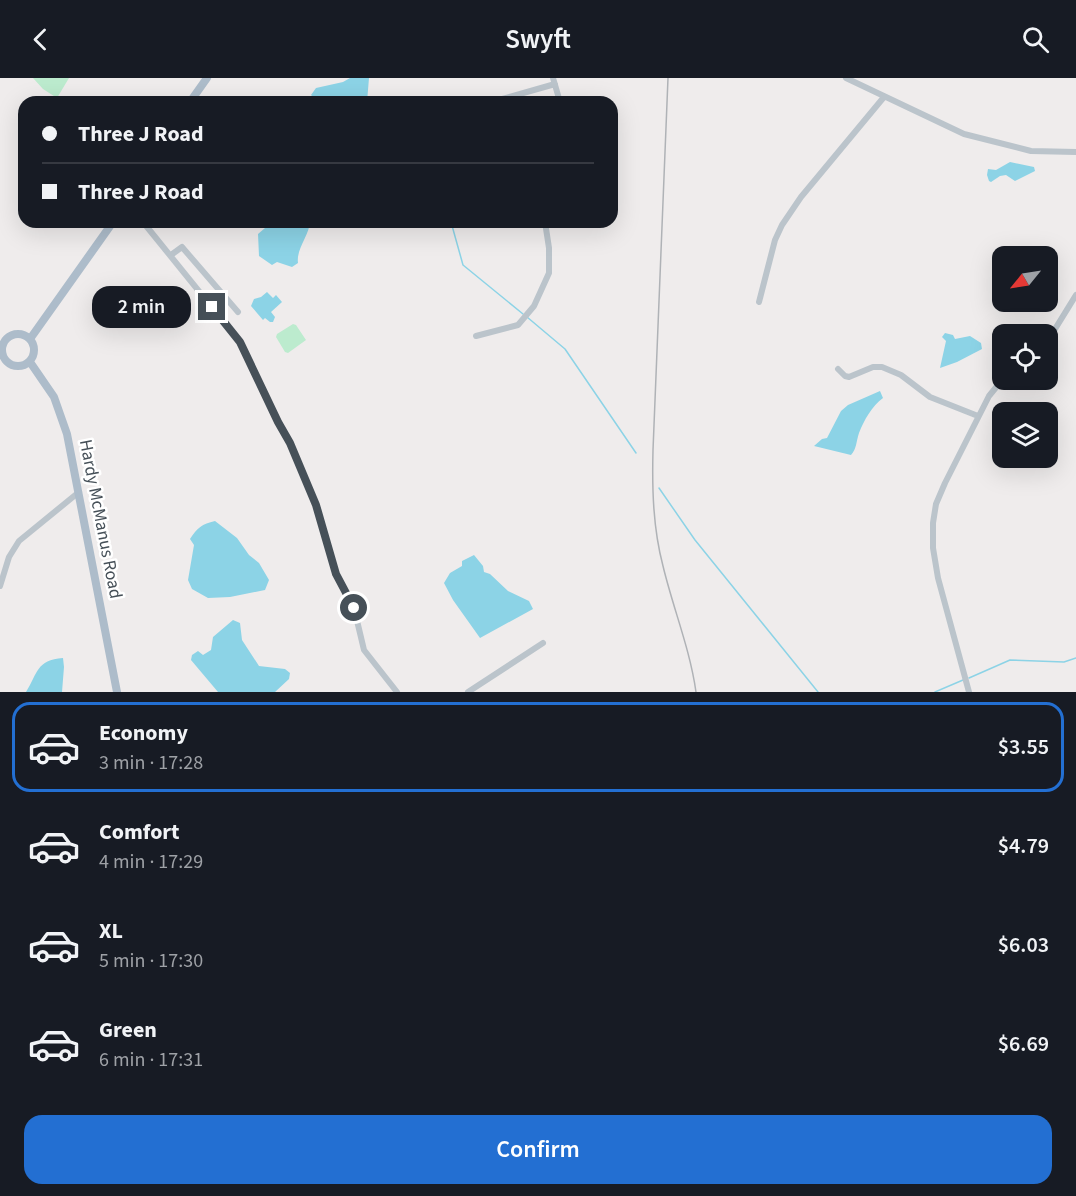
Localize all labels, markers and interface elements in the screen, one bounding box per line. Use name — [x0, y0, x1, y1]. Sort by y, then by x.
text: Swyft — [505, 20, 571, 59]
icon: back — [24, 23, 57, 56]
icon: search — [1019, 23, 1052, 56]
text: Three J Road — [78, 118, 204, 150]
text: Three J Road — [78, 176, 204, 208]
north arrow — [992, 246, 1058, 312]
map controls — [992, 246, 1058, 468]
callout: 2 min — [92, 286, 191, 328]
text: 2 min — [118, 293, 165, 321]
route end — [198, 293, 225, 320]
button: locate — [992, 324, 1058, 390]
button: layers — [992, 402, 1058, 468]
street label: Hardy McManus Road — [73, 437, 128, 601]
route start — [340, 594, 367, 621]
text: Economy — [99, 717, 188, 749]
icon: car — [27, 720, 81, 774]
text: $3.55 — [998, 731, 1049, 763]
text: 3 min · 17:28 — [99, 749, 203, 777]
text: Comfort — [99, 816, 180, 848]
icon: car — [27, 819, 81, 873]
text: $4.79 — [998, 830, 1049, 862]
text: 4 min · 17:29 — [99, 848, 203, 876]
text: XL — [99, 915, 123, 947]
icon: car — [27, 918, 81, 972]
text: $6.03 — [998, 929, 1049, 961]
text: 5 min · 17:30 — [99, 947, 203, 975]
text: Green — [99, 1014, 157, 1046]
icon: car — [27, 1017, 81, 1071]
text: $6.69 — [998, 1028, 1049, 1060]
text: 6 min · 17:31 — [99, 1046, 203, 1074]
button: Confirm — [24, 1115, 1052, 1184]

